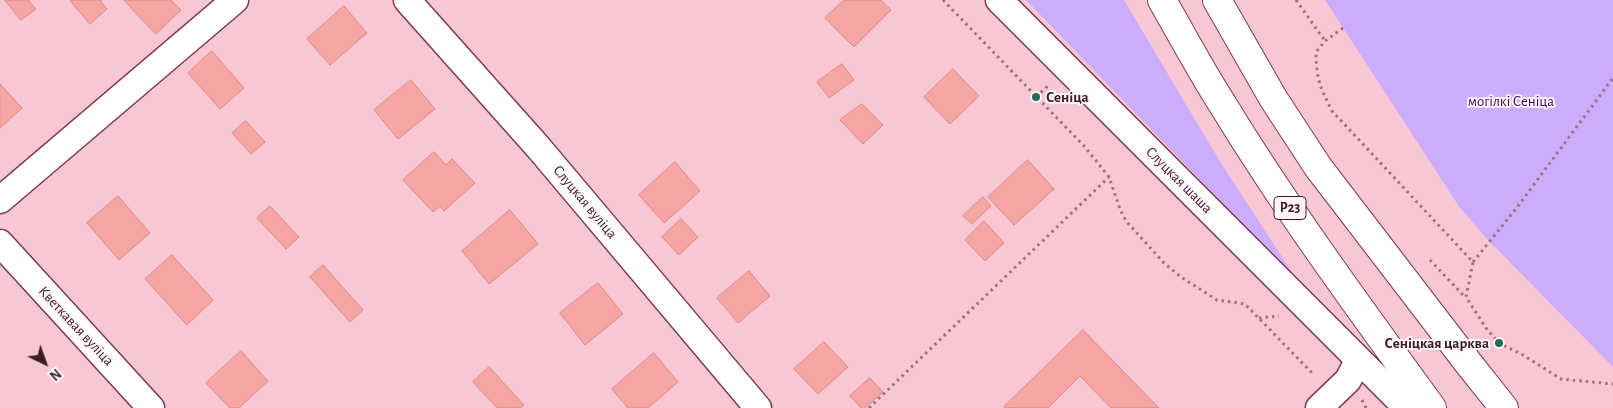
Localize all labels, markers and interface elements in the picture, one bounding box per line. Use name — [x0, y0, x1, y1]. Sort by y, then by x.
place label: Сеніца — [1046, 88, 1089, 106]
marker: Сеніца — [1030, 91, 1042, 103]
park label: могілкі Сеніца — [1468, 92, 1554, 110]
street label: Слуцкая шаша — [1142, 143, 1216, 217]
street label: Слуцкая вуліца — [549, 162, 621, 242]
road number: Р23 — [1274, 197, 1306, 220]
street label: Кветкавая вуліца — [34, 282, 118, 370]
place label: Сеніцкая царква — [1385, 334, 1489, 352]
marker: Сеніцкая царква — [1493, 337, 1505, 349]
north arrow — [20, 338, 70, 388]
text: N — [47, 366, 63, 383]

